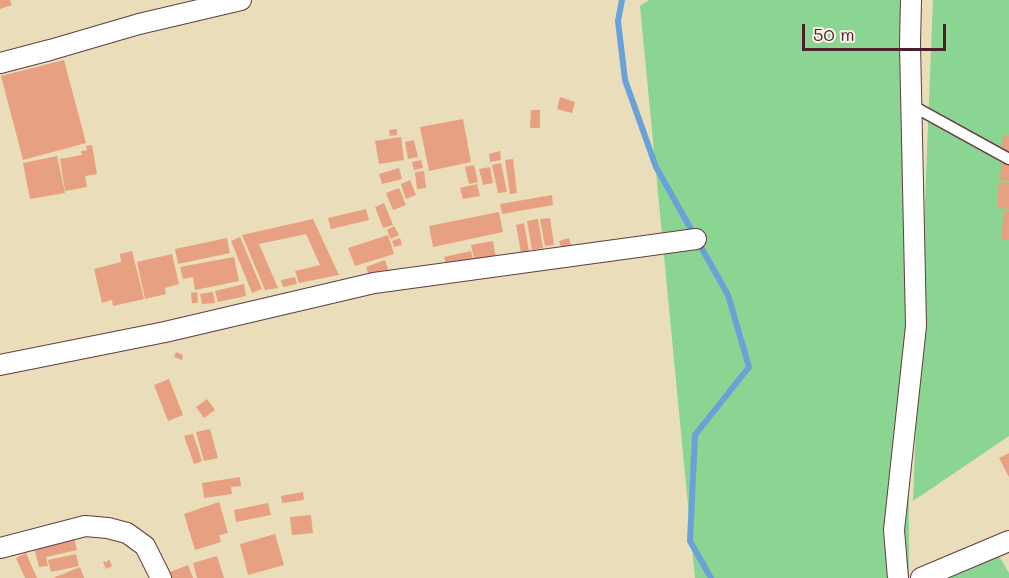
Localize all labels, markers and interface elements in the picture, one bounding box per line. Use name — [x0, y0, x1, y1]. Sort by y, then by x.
scale bar — [805, 12, 949, 50]
text: 50 m — [813, 22, 855, 46]

